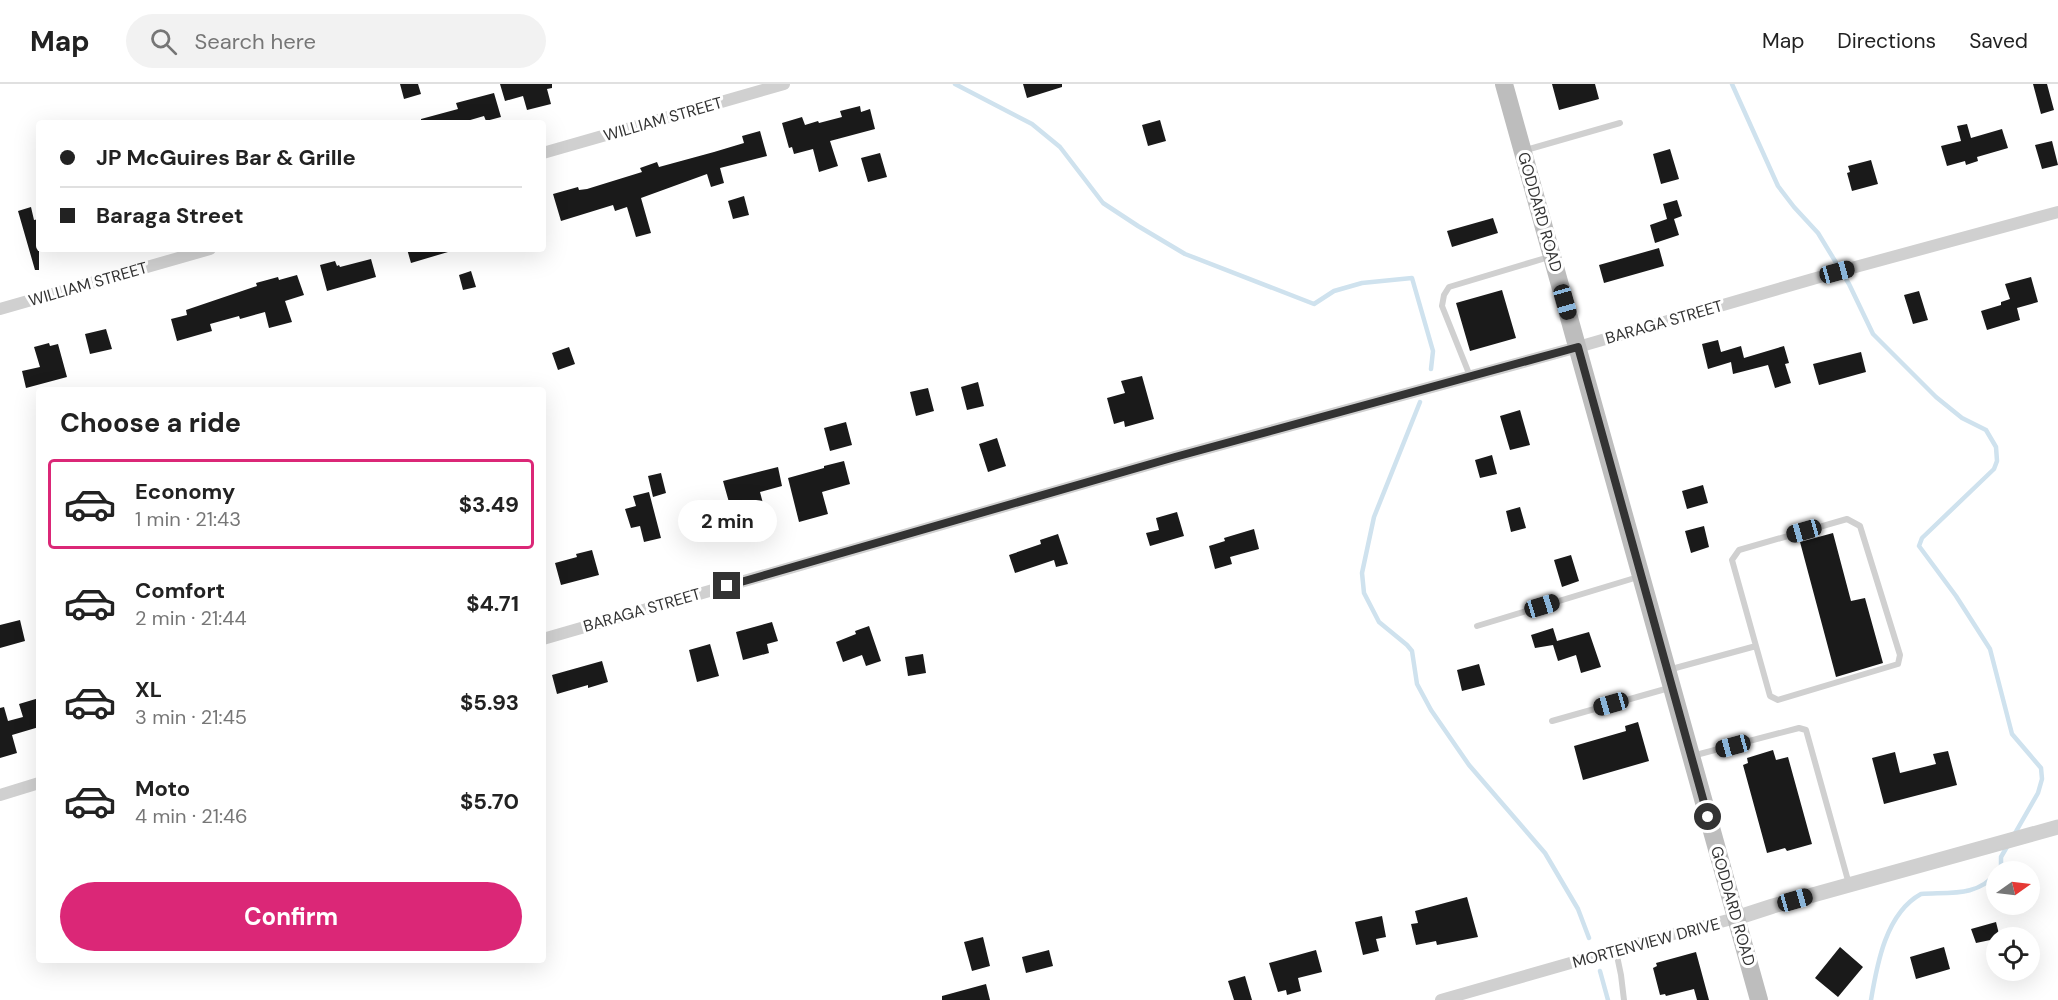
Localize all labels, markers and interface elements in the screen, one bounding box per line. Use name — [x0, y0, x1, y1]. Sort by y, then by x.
search box — [126, 14, 546, 68]
text: Map — [30, 23, 90, 60]
icon: search — [147, 25, 180, 58]
text: Search here — [195, 27, 316, 56]
text: Map — [1762, 27, 1804, 55]
text: Directions — [1837, 27, 1936, 55]
text: Saved — [1969, 27, 2028, 55]
street label: WILLIAM STREET — [601, 92, 725, 146]
text: JP McGuires Bar & Grille — [96, 143, 356, 172]
street label: GODDARD ROAD — [1513, 150, 1567, 274]
text: Baraga Street — [96, 201, 244, 230]
street label: WILLIAM STREET — [26, 257, 150, 311]
car — [1817, 259, 1857, 285]
car — [1551, 282, 1579, 322]
street label: BARAGA STREET — [1603, 295, 1725, 349]
text: Choose a ride — [60, 405, 241, 440]
icon: car — [63, 477, 117, 531]
text: Economy — [135, 477, 235, 506]
text: $3.49 — [459, 490, 519, 519]
callout: 2 min — [678, 499, 777, 541]
text: 1 min · 21:43 — [135, 506, 241, 532]
text: 2 min — [701, 508, 754, 534]
car — [1784, 517, 1824, 545]
route end — [713, 572, 740, 599]
icon: car — [63, 576, 117, 630]
text: Comfort — [135, 576, 225, 605]
street label: BARAGA STREET — [581, 583, 703, 637]
text: $4.71 — [466, 589, 519, 618]
car — [1522, 592, 1562, 620]
text: 2 min · 21:44 — [135, 605, 247, 631]
icon: car — [63, 675, 117, 729]
text: XL — [135, 675, 162, 704]
text: $5.93 — [460, 688, 519, 717]
car — [1591, 690, 1631, 718]
text: 3 min · 21:45 — [135, 704, 247, 730]
car — [1713, 733, 1753, 759]
icon: car — [63, 774, 117, 828]
text: Moto — [135, 774, 190, 803]
text: $5.70 — [460, 787, 519, 816]
text: 4 min · 21:46 — [135, 803, 248, 829]
route start — [1694, 803, 1721, 830]
street label: GODDARD ROAD — [1706, 844, 1760, 968]
north arrow — [1986, 861, 2040, 915]
map controls — [1986, 861, 2040, 981]
button: Confirm — [60, 882, 522, 951]
car — [1775, 886, 1815, 914]
street label: MORTENVIEW DRIVE — [1570, 913, 1722, 973]
button: locate — [1986, 927, 2040, 981]

